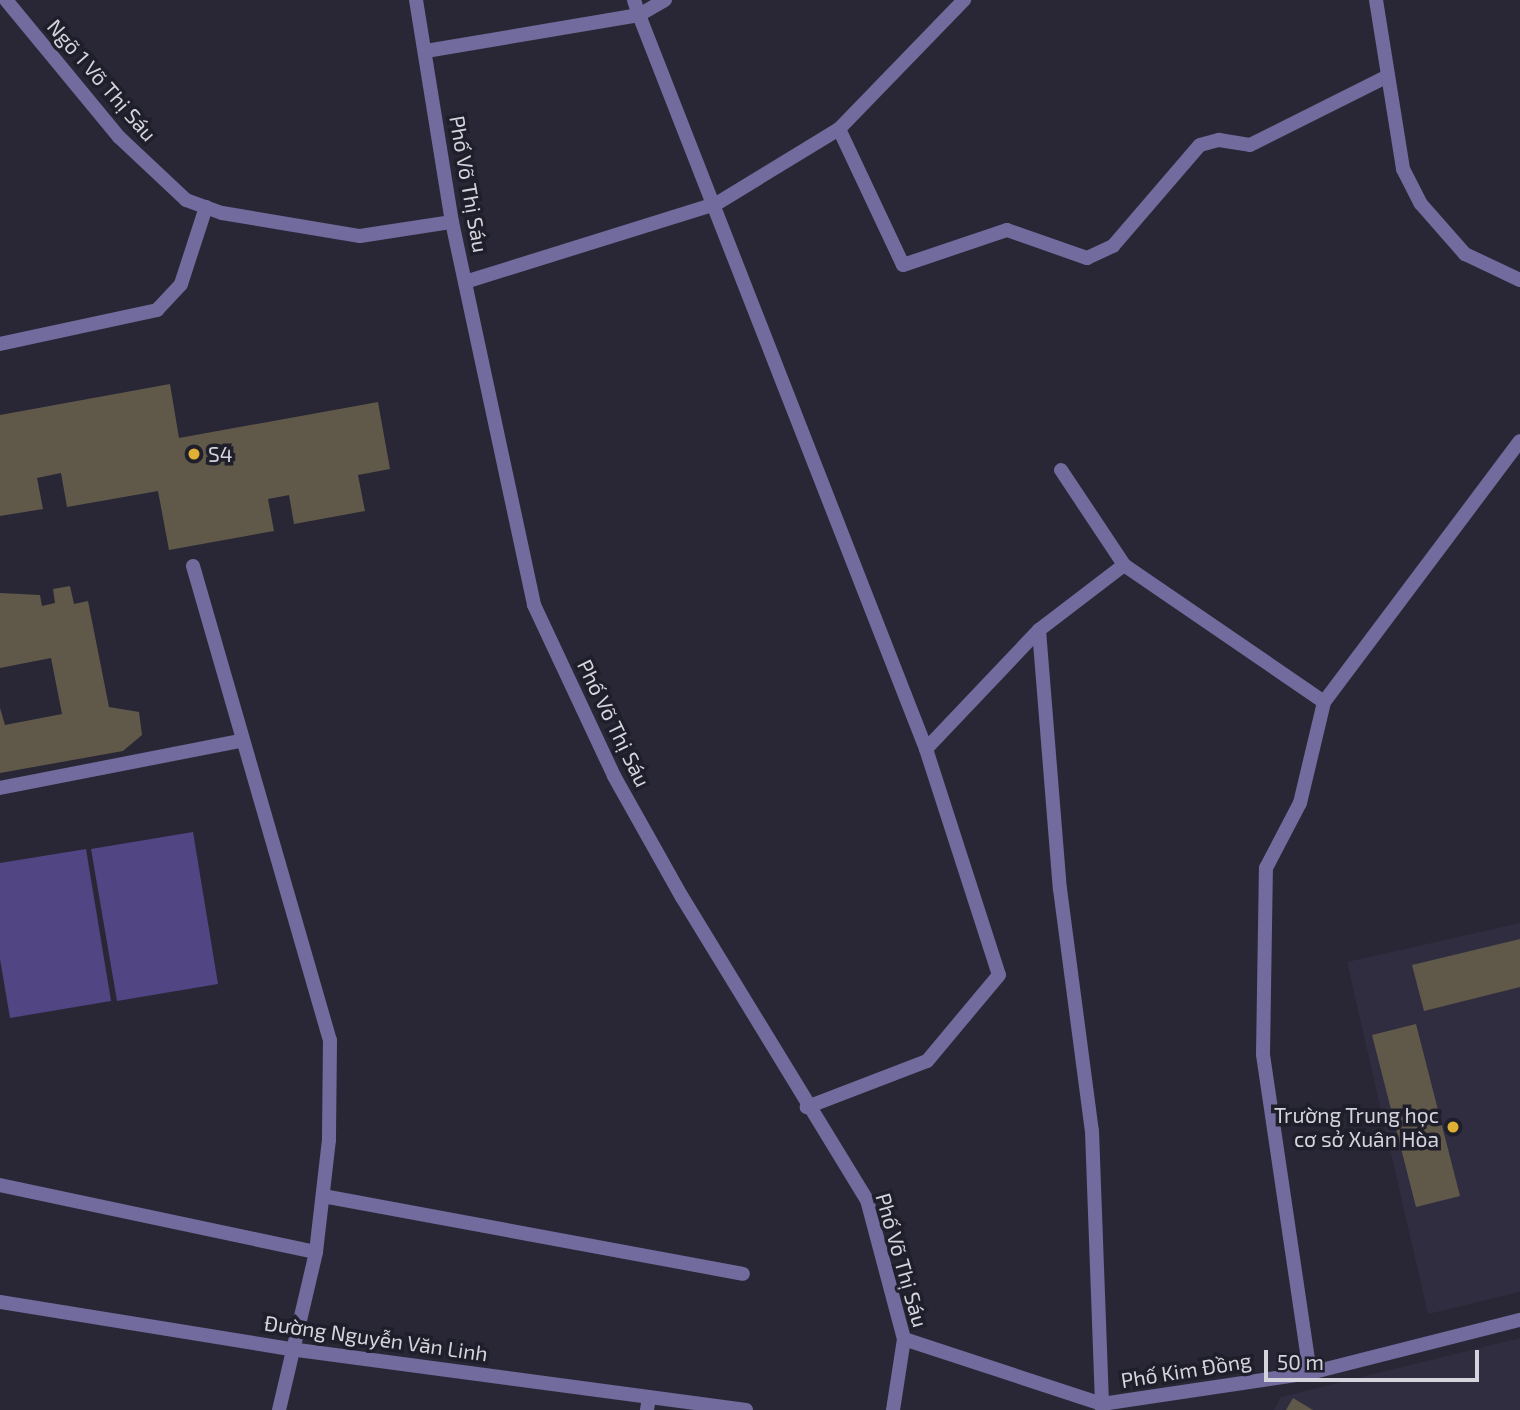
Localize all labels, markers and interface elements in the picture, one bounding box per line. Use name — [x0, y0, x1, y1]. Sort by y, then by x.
street label: Ngõ 1 Võ Thị Sáu — [42, 14, 162, 146]
street label: Phố Võ Thị Sáu — [444, 113, 494, 255]
place label: S4 — [208, 441, 233, 467]
marker: S4 — [186, 446, 202, 462]
street label: Phố Võ Thị Sáu — [572, 655, 656, 791]
place label: Trường Trung học cơ sở Xuân Hòa — [1273, 1102, 1439, 1152]
marker: Trường Trung học cơ sở Xuân Hòa — [1445, 1119, 1461, 1135]
street label: Phố Võ Thị Sáu — [871, 1190, 933, 1330]
street label: Đường Nguyễn Văn Linh — [262, 1310, 490, 1366]
scale bar — [1268, 1336, 1483, 1380]
street label: Phố Kim Đồng — [1119, 1347, 1253, 1393]
text: 50 m — [1277, 1349, 1324, 1374]

